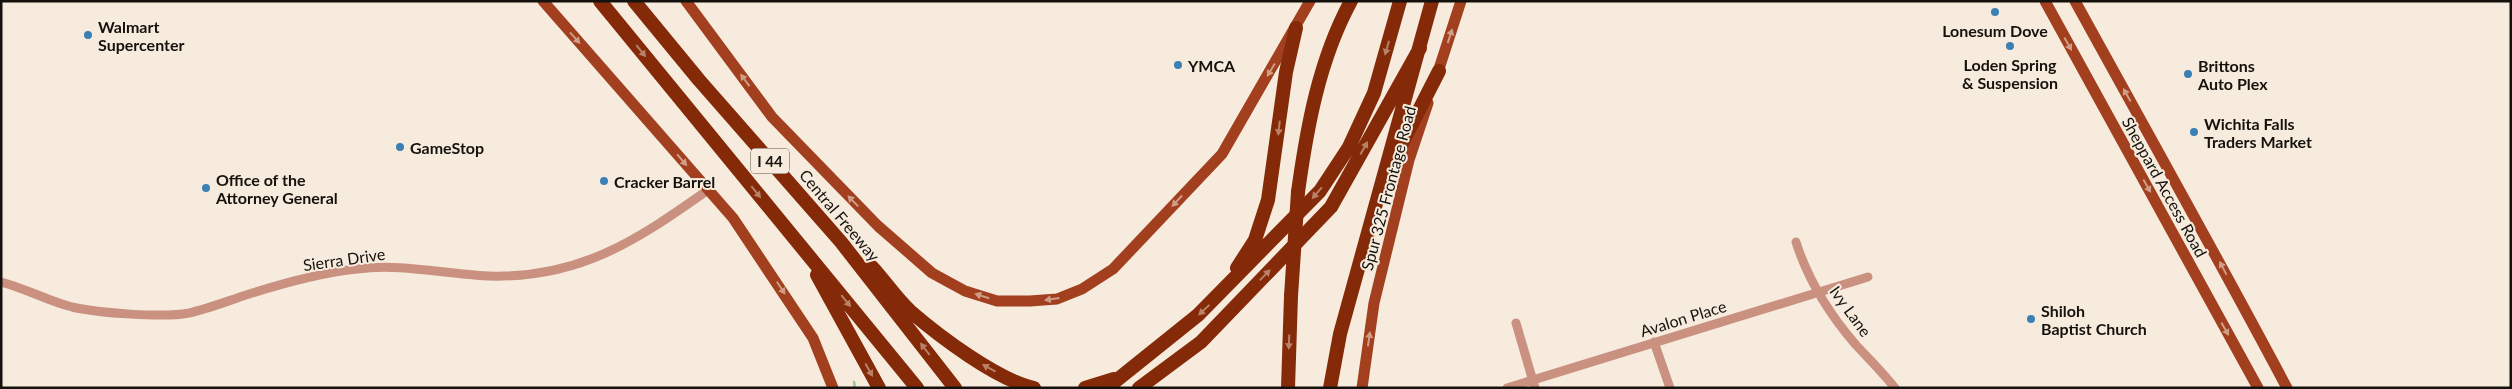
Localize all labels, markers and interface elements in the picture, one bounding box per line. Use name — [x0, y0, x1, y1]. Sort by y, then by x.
marker: Lonesum Dove — [1989, 6, 2001, 18]
place label: Walmart Supercenter — [98, 17, 184, 54]
place label: Lonesum Dove — [1942, 21, 2048, 40]
one-way arrow — [1446, 28, 1454, 43]
marker: Walmart Supercenter — [82, 29, 94, 41]
one-way arrow — [569, 31, 581, 43]
one-way arrow — [2064, 37, 2073, 51]
marker: Loden Spring & Suspension — [2004, 40, 2016, 52]
one-way arrow — [1382, 41, 1390, 56]
one-way arrow — [635, 44, 646, 57]
place label: Loden Spring & Suspension — [1962, 55, 2058, 92]
place label: YMCA — [1187, 56, 1236, 75]
place label: Brittons Auto Plex — [2197, 56, 2268, 93]
marker: YMCA — [1172, 59, 1184, 71]
one-way arrow — [1267, 64, 1276, 77]
marker: Brittons Auto Plex — [2182, 68, 2194, 80]
one-way arrow — [739, 74, 750, 87]
one-way arrow — [2122, 89, 2131, 102]
street label: Spur 325 Frontage Road — [1357, 104, 1419, 272]
street label: Sheppard Access Road — [2119, 114, 2211, 260]
place label: Wichita Falls Traders Market — [2204, 114, 2312, 151]
one-way arrow — [1275, 120, 1283, 136]
marker: Wichita Falls Traders Market — [2188, 126, 2200, 138]
place label: GameStop — [410, 138, 484, 157]
marker: GameStop — [394, 141, 406, 153]
one-way arrow — [1360, 141, 1368, 156]
road number: I 44 — [751, 148, 789, 174]
one-way arrow — [677, 153, 688, 166]
street label: Central Freeway — [796, 165, 884, 265]
place label: Office of the Attorney General — [215, 170, 338, 207]
place label: Cracker Barrel — [614, 172, 715, 191]
marker: Cracker Barrel — [598, 175, 610, 187]
one-way arrow — [2143, 179, 2151, 194]
marker: Office of the Attorney General — [200, 182, 212, 194]
one-way arrow — [751, 186, 762, 199]
one-way arrow — [1311, 187, 1323, 199]
one-way arrow — [847, 195, 859, 207]
one-way arrow — [1171, 195, 1183, 207]
street label: Sierra Drive — [302, 244, 386, 274]
one-way arrow — [2219, 260, 2227, 275]
one-way arrow — [1259, 270, 1271, 282]
one-way arrow — [776, 282, 786, 295]
street label: Ivy Lane — [1826, 282, 1876, 340]
one-way arrow — [974, 292, 989, 300]
one-way arrow — [840, 294, 851, 307]
one-way arrow — [1043, 295, 1059, 303]
street label: Avalon Place — [1638, 296, 1728, 340]
place label: Shiloh Baptist Church — [2041, 301, 2147, 338]
one-way arrow — [1197, 304, 1210, 315]
marker: Shiloh Baptist Church — [2025, 313, 2037, 325]
one-way arrow — [2221, 321, 2229, 336]
one-way arrow — [1366, 331, 1374, 347]
one-way arrow — [1285, 334, 1293, 350]
one-way arrow — [919, 343, 930, 356]
one-way arrow — [864, 363, 873, 376]
one-way arrow — [982, 364, 997, 372]

